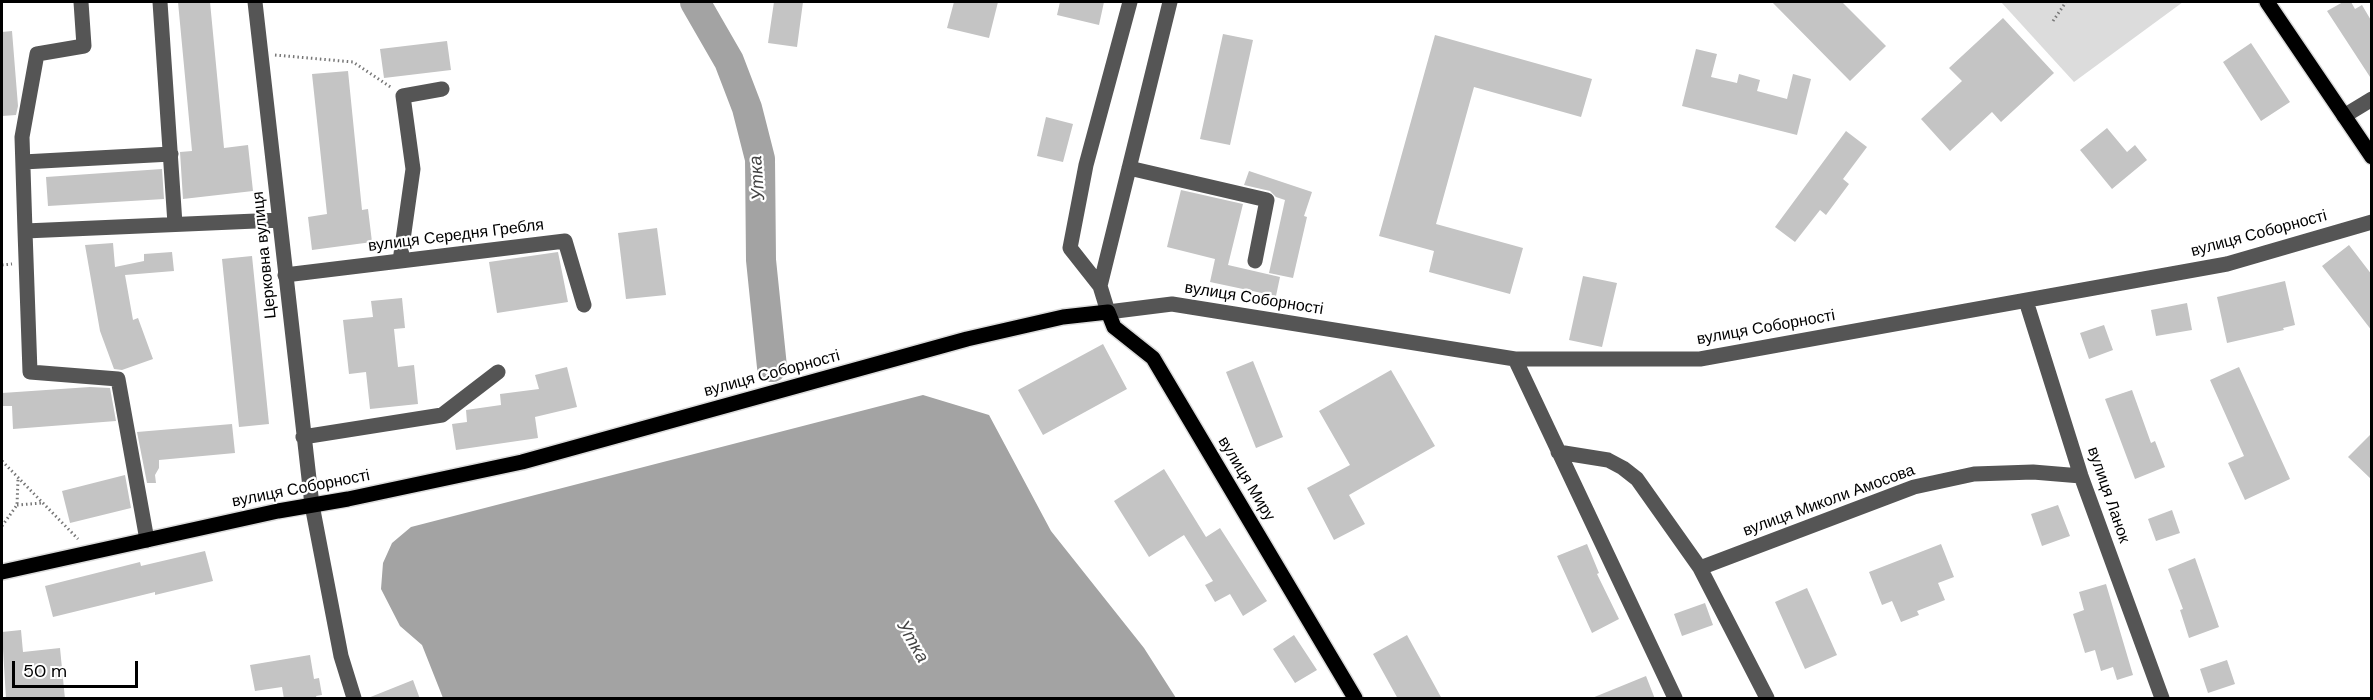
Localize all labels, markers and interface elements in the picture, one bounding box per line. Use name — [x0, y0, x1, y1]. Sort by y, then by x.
water label: Утка — [746, 155, 770, 201]
street label: Церковна вулиця — [249, 190, 281, 320]
street label: вулиця Соборності — [2189, 207, 2329, 261]
street label: вулиця Середня Гребля — [367, 216, 545, 256]
street label: вулиця Соборності — [1183, 279, 1325, 319]
street label: вулиця Соборності — [1695, 306, 1837, 350]
street label: вулиця Соборності — [702, 347, 842, 401]
street label: вулиця Миру — [1213, 433, 1279, 525]
street label: вулиця Ланок — [2083, 444, 2133, 546]
street label: вулиця Миколи Амосова — [1740, 461, 1918, 541]
street label: вулиця Соборності — [230, 466, 372, 512]
water label: Утка — [891, 617, 933, 667]
scale bar — [15, 649, 141, 687]
text: 50 m — [23, 659, 67, 683]

